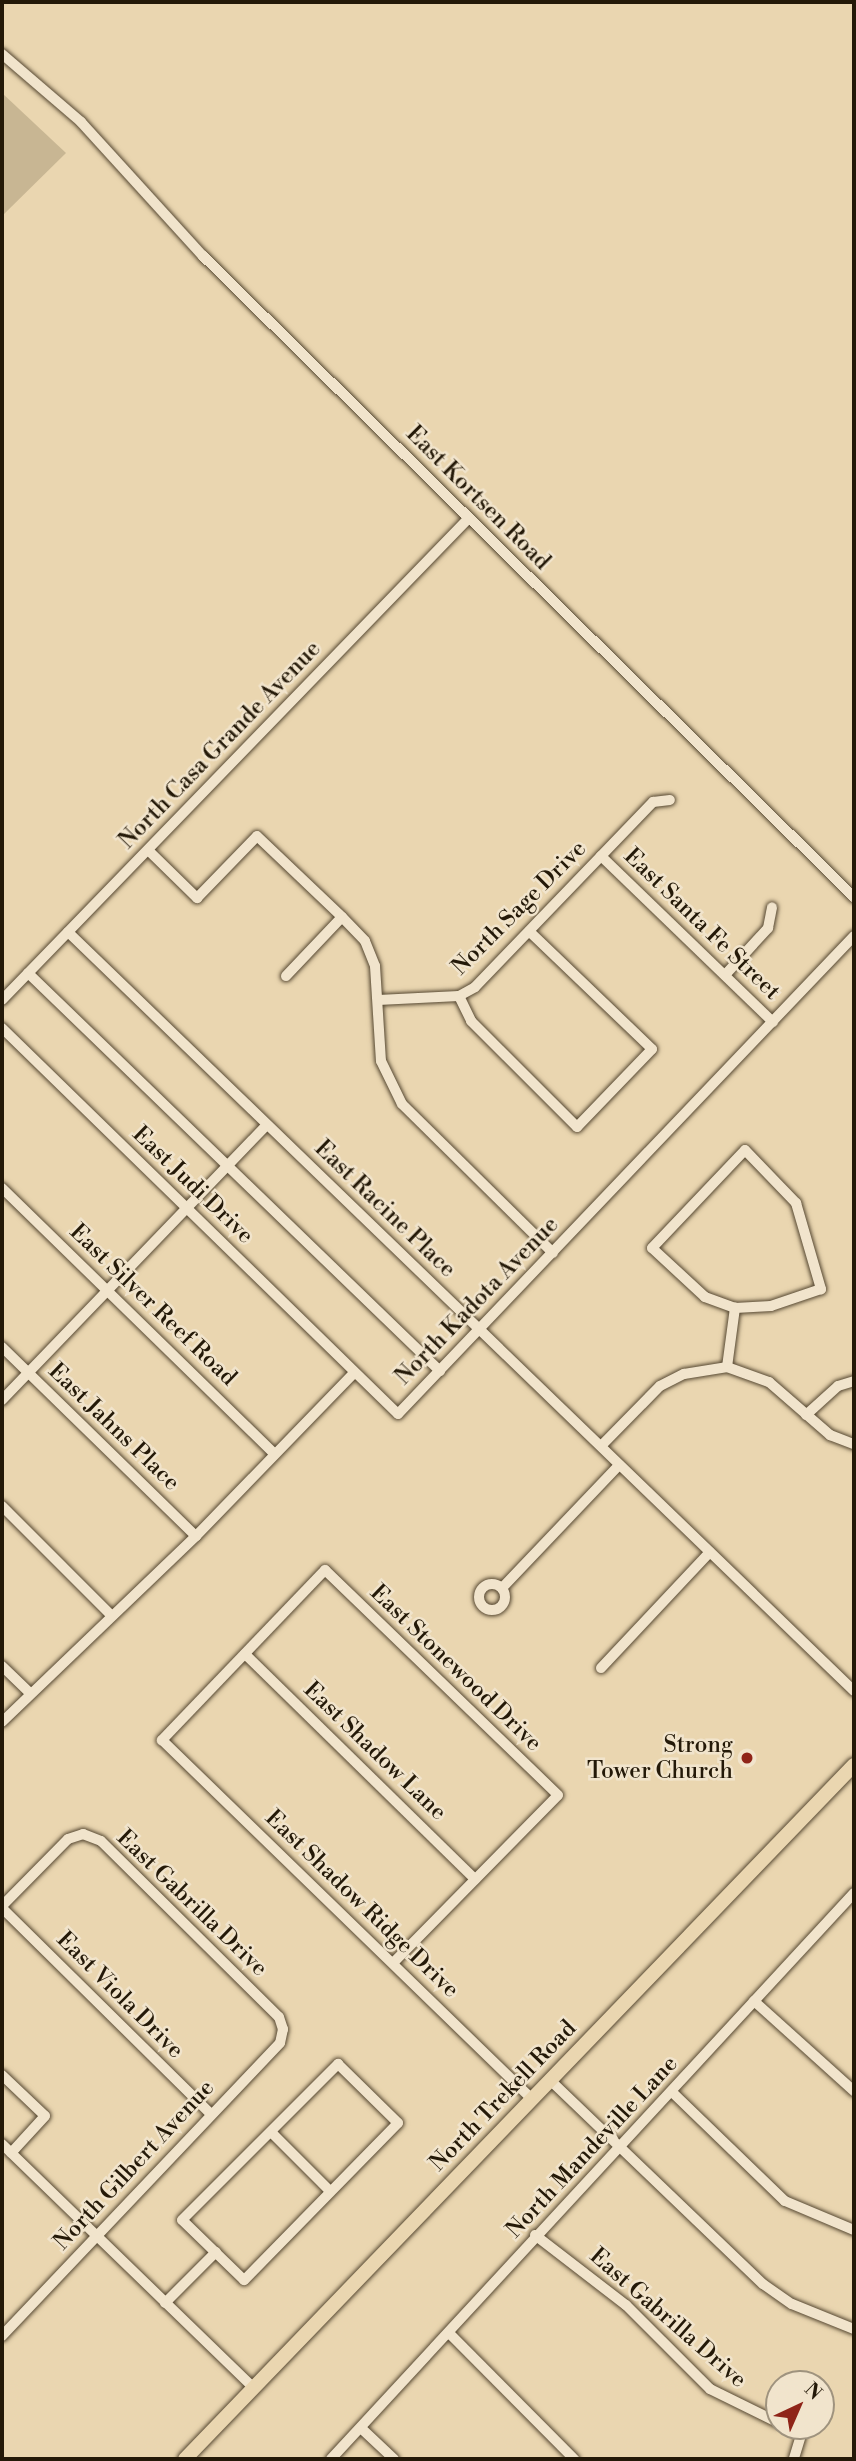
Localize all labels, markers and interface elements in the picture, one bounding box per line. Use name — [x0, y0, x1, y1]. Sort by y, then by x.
street label: East Kortsen Road — [400, 420, 556, 576]
street label: North Casa Grande Avenue — [113, 635, 327, 855]
street label: North Sage Drive — [446, 835, 592, 981]
street label: East Santa Fe Street — [618, 842, 786, 1006]
street label: East Judi Drive — [127, 1120, 259, 1250]
street label: East Racine Place — [309, 1135, 461, 1283]
street label: North Kadota Avenue — [390, 1211, 564, 1391]
street label: East Silver Reef Road — [64, 1218, 242, 1392]
street label: East Jahns Place — [43, 1357, 185, 1497]
street label: East Stonewood Drive — [364, 1579, 548, 1757]
street label: East Shadow Lane — [298, 1676, 452, 1826]
place label: Strong Tower Church — [587, 1731, 733, 1785]
marker: Strong Tower Church — [739, 1750, 755, 1766]
street label: East Shadow Ridge Drive — [259, 1804, 465, 2004]
street label: East Gabrilla Drive — [111, 1824, 273, 1982]
street label: East Viola Drive — [51, 1926, 189, 2064]
street label: North Trekell Road — [424, 2015, 582, 2177]
street label: North Mandeville Lane — [501, 2050, 683, 2244]
street label: North Gilbert Avenue — [48, 2074, 220, 2256]
street label: East Gabrilla Drive — [584, 2242, 752, 2394]
north arrow — [765, 2370, 835, 2440]
text: N — [799, 2377, 827, 2405]

